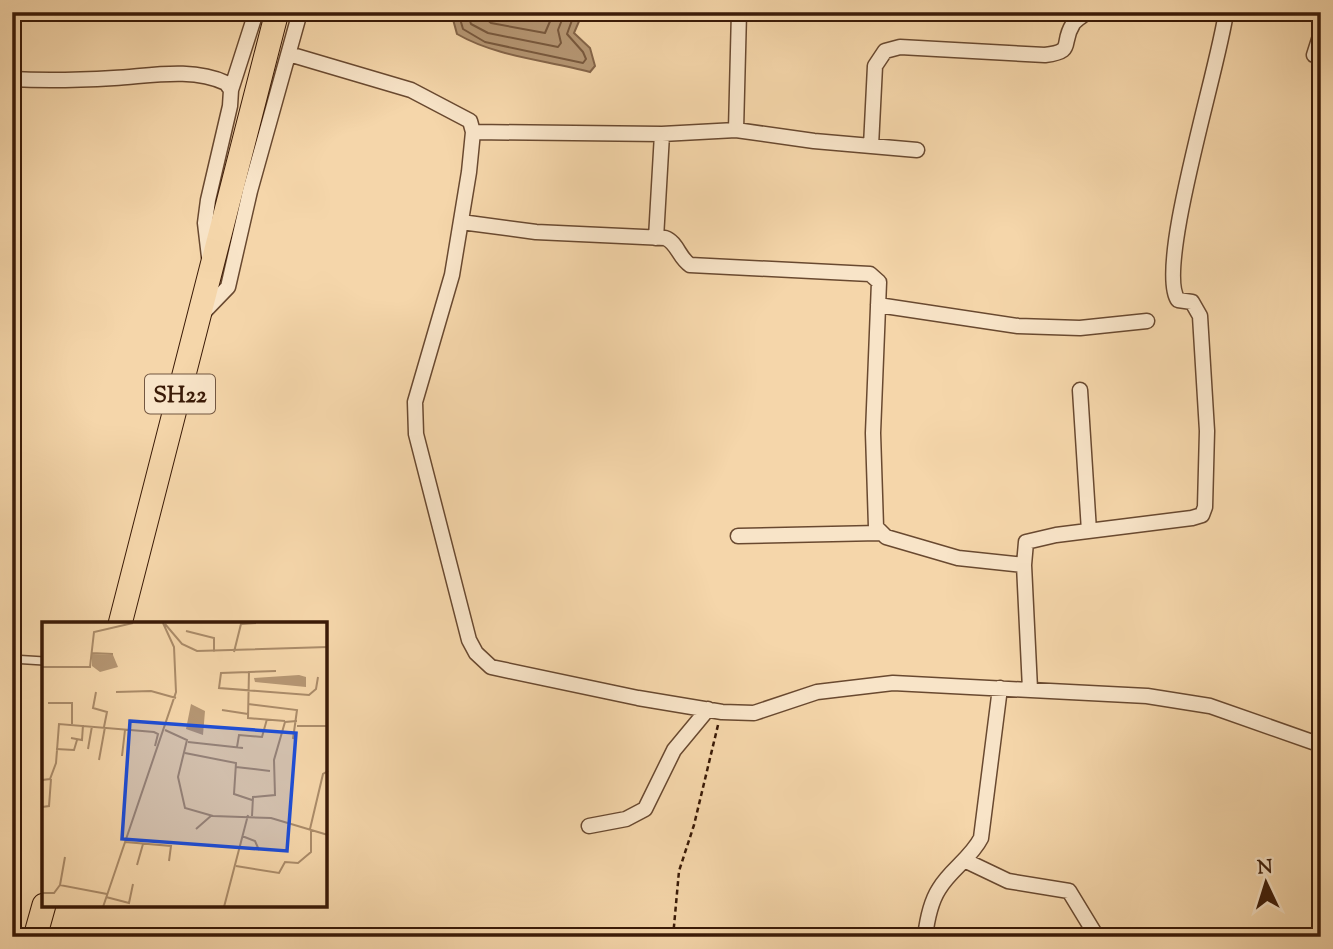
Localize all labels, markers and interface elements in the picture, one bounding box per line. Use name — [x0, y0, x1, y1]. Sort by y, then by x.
road number: SH22 — [145, 374, 215, 414]
inset map — [42, 622, 327, 907]
north arrow — [1232, 848, 1302, 918]
text: N — [1256, 855, 1273, 883]

